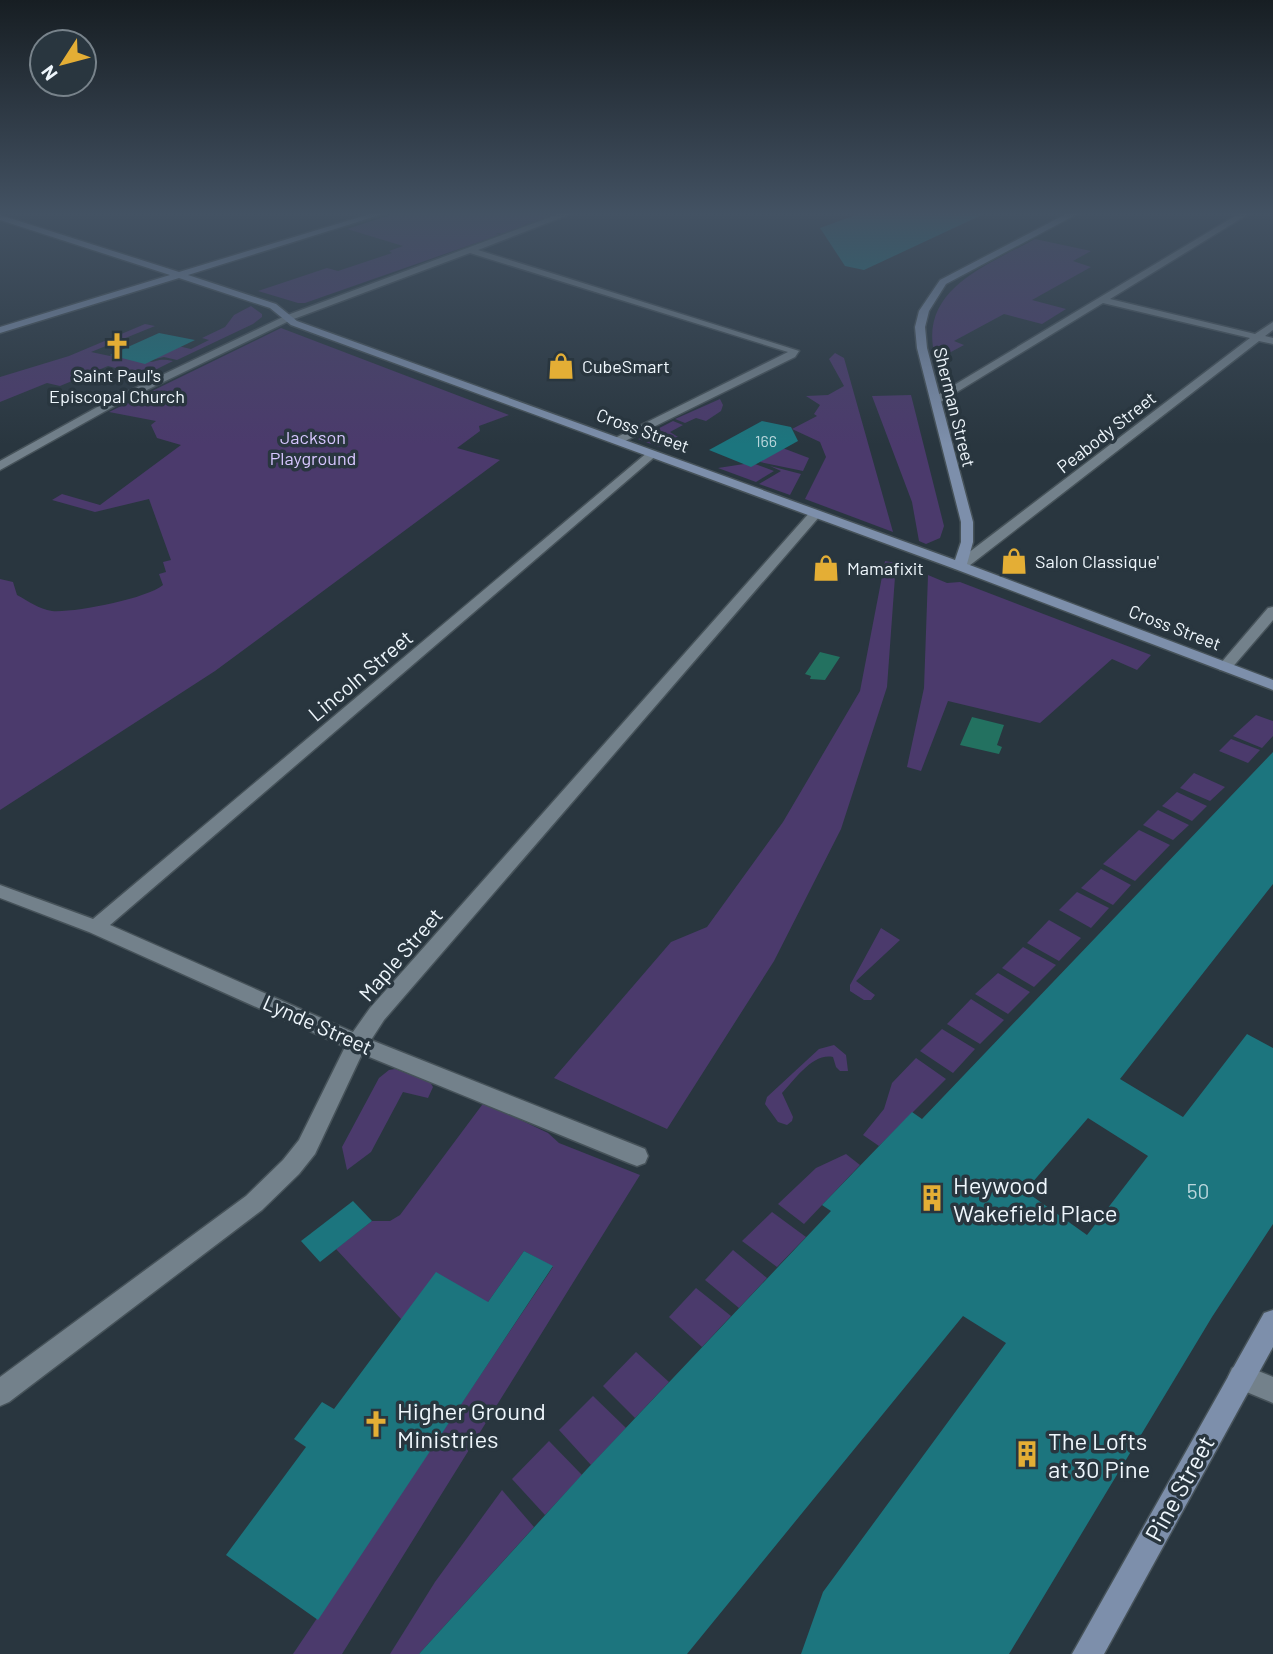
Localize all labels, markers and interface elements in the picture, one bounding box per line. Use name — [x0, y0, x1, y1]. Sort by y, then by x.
north arrow — [28, 28, 98, 98]
text: N — [36, 61, 62, 85]
church icon: Saint Paul's Episcopal Church — [102, 331, 132, 361]
street label: Sherman Street — [929, 345, 981, 469]
shop icon: CubeSmart — [546, 351, 576, 381]
place label: CubeSmart — [582, 355, 670, 377]
place label: Saint Paul's Episcopal Church — [49, 364, 185, 407]
street label: Peabody Street — [1052, 387, 1160, 477]
street label: Cross Street — [594, 403, 692, 457]
park label: Jackson Playground — [270, 426, 356, 469]
house number: 166 — [755, 431, 777, 450]
shop icon: Salon Classique' — [999, 546, 1029, 576]
place label: Salon Classique' — [1035, 550, 1159, 572]
shop icon: Mamafixit — [811, 553, 841, 583]
place label: Mamafixit — [847, 557, 924, 579]
street label: Cross Street — [1126, 599, 1224, 655]
street label: Lincoln Street — [303, 624, 417, 726]
street label: Maple Street — [353, 902, 447, 1006]
street label: Lynde Street — [260, 989, 376, 1059]
place label: Heywood Wakefield Place — [953, 1170, 1118, 1227]
house number: 50 — [1187, 1178, 1209, 1203]
building icon: Heywood Wakefield Place — [917, 1183, 947, 1213]
place label: Higher Ground Ministries — [397, 1396, 546, 1453]
church icon: Higher Ground Ministries — [361, 1409, 391, 1439]
place label: The Lofts at 30 Pine — [1048, 1426, 1150, 1483]
street label: Pine Street — [1138, 1430, 1220, 1546]
building icon: The Lofts at 30 Pine — [1012, 1439, 1042, 1469]

